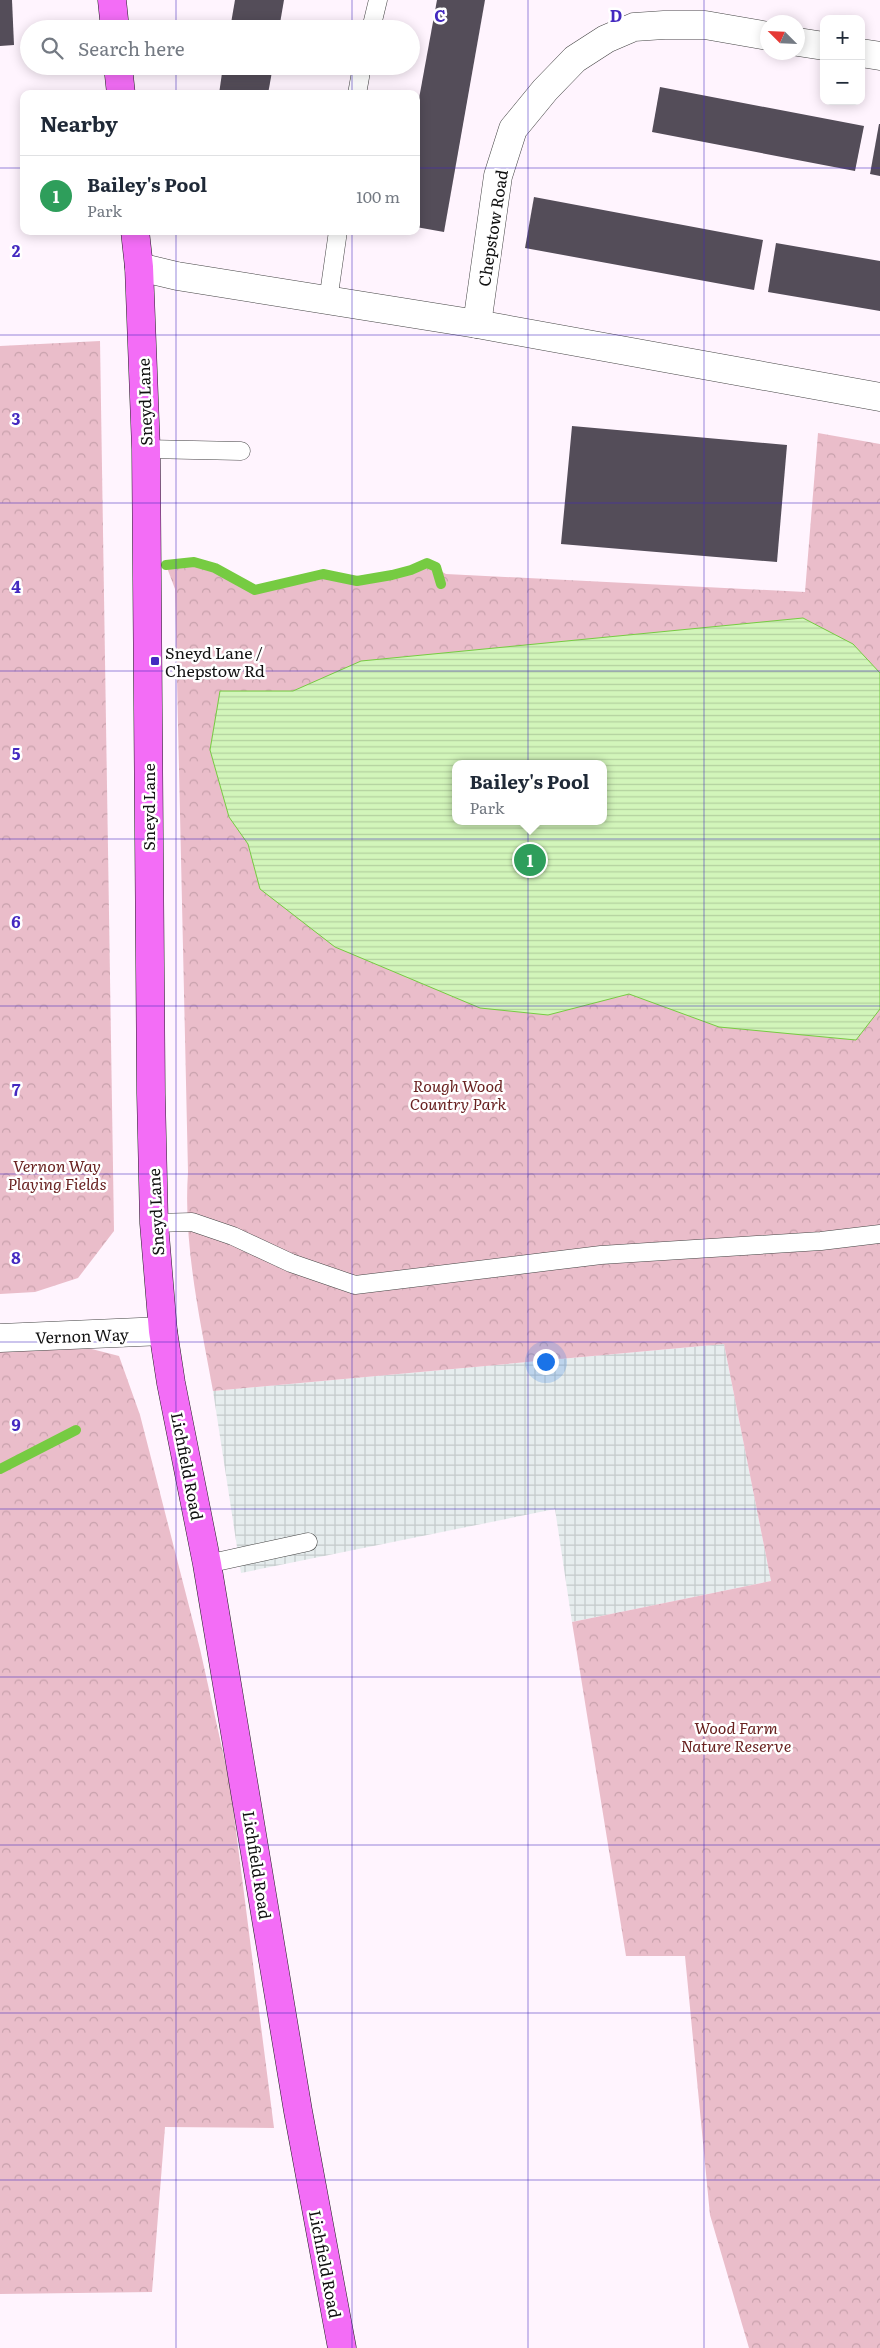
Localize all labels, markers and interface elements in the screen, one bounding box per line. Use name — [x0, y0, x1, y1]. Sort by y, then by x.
text: C — [434, 3, 446, 27]
text: D — [610, 3, 622, 27]
north arrow — [760, 15, 805, 60]
map controls — [820, 15, 865, 105]
button: + — [820, 15, 865, 60]
search box — [20, 20, 420, 75]
icon: search — [38, 34, 66, 62]
text: Search here — [78, 34, 185, 62]
button: − — [820, 60, 865, 105]
text: Nearby — [40, 107, 118, 138]
street label: Chepstow Road — [471, 168, 513, 288]
text: Bailey's Pool — [87, 170, 207, 198]
text: 1 — [53, 184, 59, 208]
text: 100 m — [356, 184, 400, 208]
text: Park — [87, 198, 122, 222]
text: 2 — [12, 238, 21, 262]
street label: Sneyd Lane — [130, 358, 158, 446]
text: 3 — [12, 406, 21, 430]
text: 4 — [11, 574, 21, 598]
place label: Sneyd Lane / Chepstow Rd — [165, 640, 265, 682]
marker: Sneyd Lane / Chepstow Rd — [149, 655, 161, 667]
text: 5 — [12, 741, 21, 765]
popup — [452, 760, 607, 825]
street label: Sneyd Lane — [136, 763, 160, 851]
text: Bailey's Pool — [469, 767, 590, 795]
text: Park — [469, 795, 505, 819]
pin: 1 — [514, 841, 546, 879]
text: 6 — [11, 909, 21, 933]
park label: Rough Wood Country Park — [410, 1073, 506, 1115]
text: 7 — [12, 1077, 21, 1101]
park label: Vernon Way Playing Fields — [7, 1153, 107, 1195]
street label: Sneyd Lane — [141, 1168, 169, 1256]
text: 8 — [11, 1245, 21, 1269]
street label: Vernon Way — [35, 1321, 130, 1349]
your location — [533, 1349, 559, 1375]
street label: Lichfield Road — [166, 1410, 210, 1522]
text: 9 — [11, 1412, 21, 1436]
park label: Wood Farm Nature Reserve — [681, 1715, 791, 1757]
street label: Lichfield Road — [238, 1809, 278, 1921]
street label: Lichfield Road — [304, 2208, 348, 2320]

